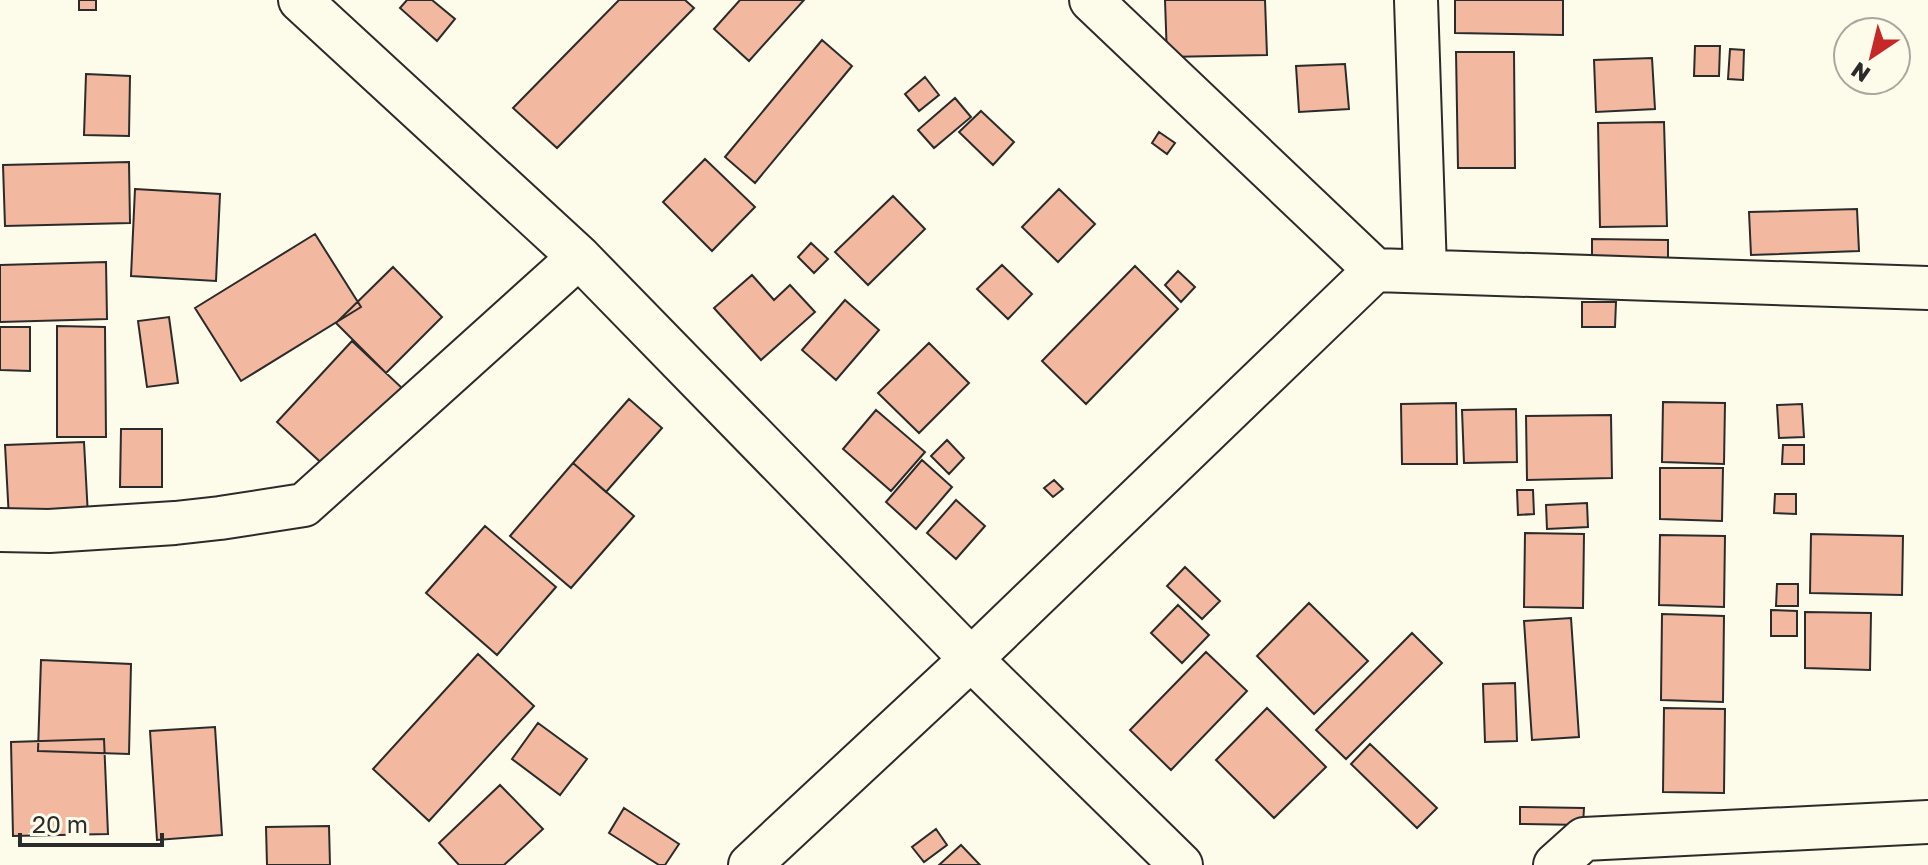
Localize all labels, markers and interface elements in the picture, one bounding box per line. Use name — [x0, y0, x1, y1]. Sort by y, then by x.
north arrow — [1832, 16, 1912, 96]
text: N — [1846, 57, 1875, 89]
scale bar — [20, 797, 162, 847]
text: 20 m — [32, 809, 88, 838]

